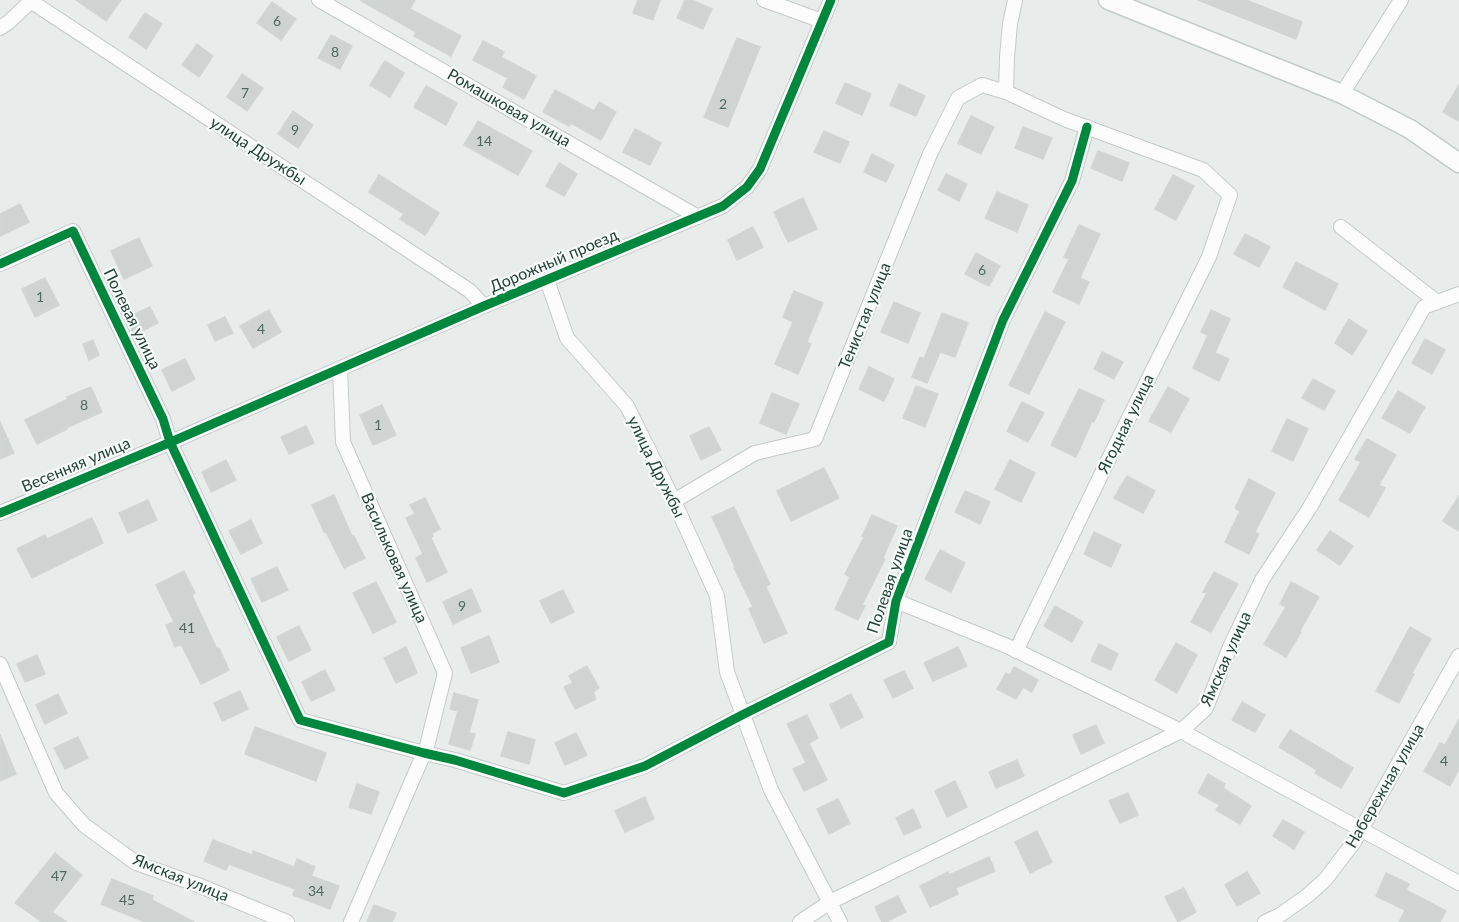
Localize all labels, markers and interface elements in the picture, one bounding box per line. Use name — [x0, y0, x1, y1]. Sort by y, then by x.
house number: 6 — [273, 13, 281, 29]
house number: 8 — [331, 44, 339, 60]
street label: Ромашковая улица — [444, 65, 574, 151]
house number: 7 — [241, 85, 249, 101]
house number: 2 — [719, 96, 727, 112]
street label: улица Дружбы — [206, 113, 310, 189]
house number: 9 — [291, 122, 299, 138]
house number: 14 — [476, 133, 492, 149]
street label: Дорожный проезд — [487, 225, 621, 297]
street label: Тенистая улица — [835, 260, 895, 372]
house number: 6 — [978, 262, 986, 278]
street label: Полевая улица — [99, 265, 165, 373]
house number: 1 — [36, 289, 44, 305]
house number: 4 — [257, 321, 265, 337]
street label: Ягодная улица — [1094, 371, 1158, 477]
house number: 8 — [80, 397, 88, 413]
street label: улица Дружбы — [623, 413, 689, 521]
house number: 1 — [374, 417, 382, 433]
street label: Весенняя улица — [19, 433, 133, 497]
street label: Васильковая улица — [357, 490, 431, 626]
street label: Полевая улица — [863, 526, 917, 636]
house number: 9 — [458, 598, 466, 614]
street label: Ямская улица — [1197, 609, 1255, 709]
house number: 41 — [179, 620, 195, 636]
street label: Набережная улица — [1342, 720, 1428, 852]
house number: 4 — [1440, 753, 1448, 769]
street label: Ямская улица — [130, 850, 232, 906]
house number: 47 — [51, 868, 67, 884]
house number: 34 — [308, 883, 324, 899]
house number: 45 — [119, 892, 135, 908]

